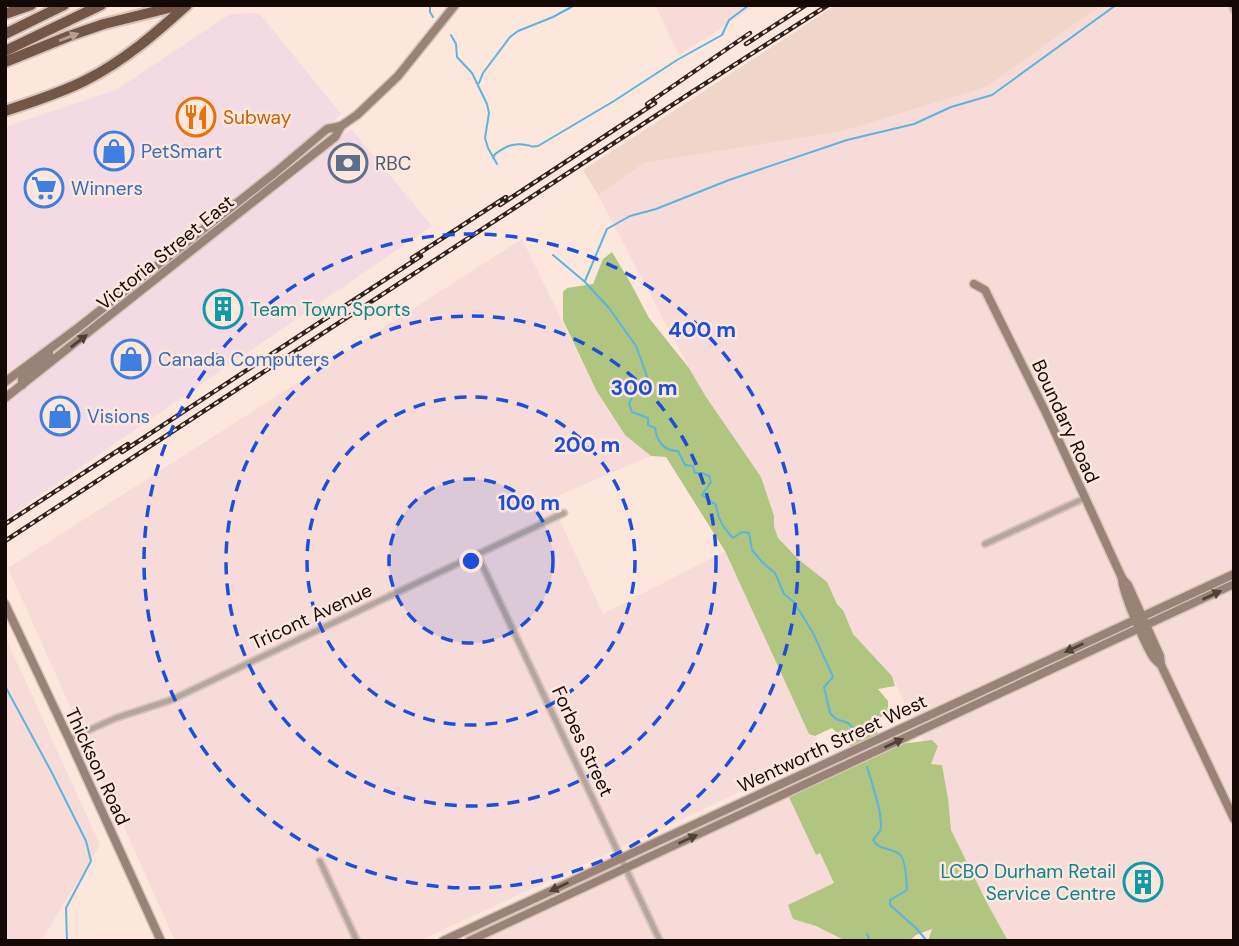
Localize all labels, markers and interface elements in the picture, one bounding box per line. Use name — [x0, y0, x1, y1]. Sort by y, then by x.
one-way arrow — [58, 31, 79, 42]
restaurant icon: Subway — [175, 96, 217, 138]
place label: Subway — [223, 105, 292, 130]
shop icon: PetSmart — [93, 130, 135, 172]
place label: PetSmart — [141, 139, 222, 164]
bank icon: RBC — [327, 142, 369, 184]
place label: RBC — [375, 151, 411, 176]
supermarket icon: Winners — [23, 167, 65, 209]
place label: Winners — [71, 176, 143, 201]
street label: Victoria Street East — [91, 189, 239, 316]
building icon: Team Town Sports — [202, 288, 244, 330]
place label: Team Town Sports — [250, 297, 411, 322]
text: 400 m — [668, 316, 736, 344]
one-way arrow — [69, 334, 87, 349]
shop icon: Canada Computers — [110, 338, 152, 380]
place label: Canada Computers — [158, 347, 330, 372]
street label: Boundary Road — [1026, 355, 1105, 487]
text: 300 m — [611, 374, 677, 402]
shop icon: Visions — [39, 395, 81, 437]
place label: Visions — [87, 404, 150, 429]
text: 200 m — [554, 431, 620, 459]
text: 100 m — [498, 489, 560, 517]
centre of rings — [459, 549, 483, 573]
street label: Tricont Avenue — [246, 577, 376, 656]
one-way arrow — [1202, 589, 1222, 600]
one-way arrow — [1064, 642, 1084, 654]
street label: Forbes Street — [546, 682, 619, 801]
street label: Wentworth Street West — [734, 689, 931, 798]
street label: Thickson Road — [59, 703, 136, 829]
one-way arrow — [884, 738, 904, 749]
one-way arrow — [678, 834, 698, 845]
place label: LCBO Durham Retail Service Centre — [940, 859, 1116, 906]
building icon: LCBO Durham Retail Service Centre — [1122, 861, 1164, 903]
one-way arrow — [549, 881, 569, 893]

